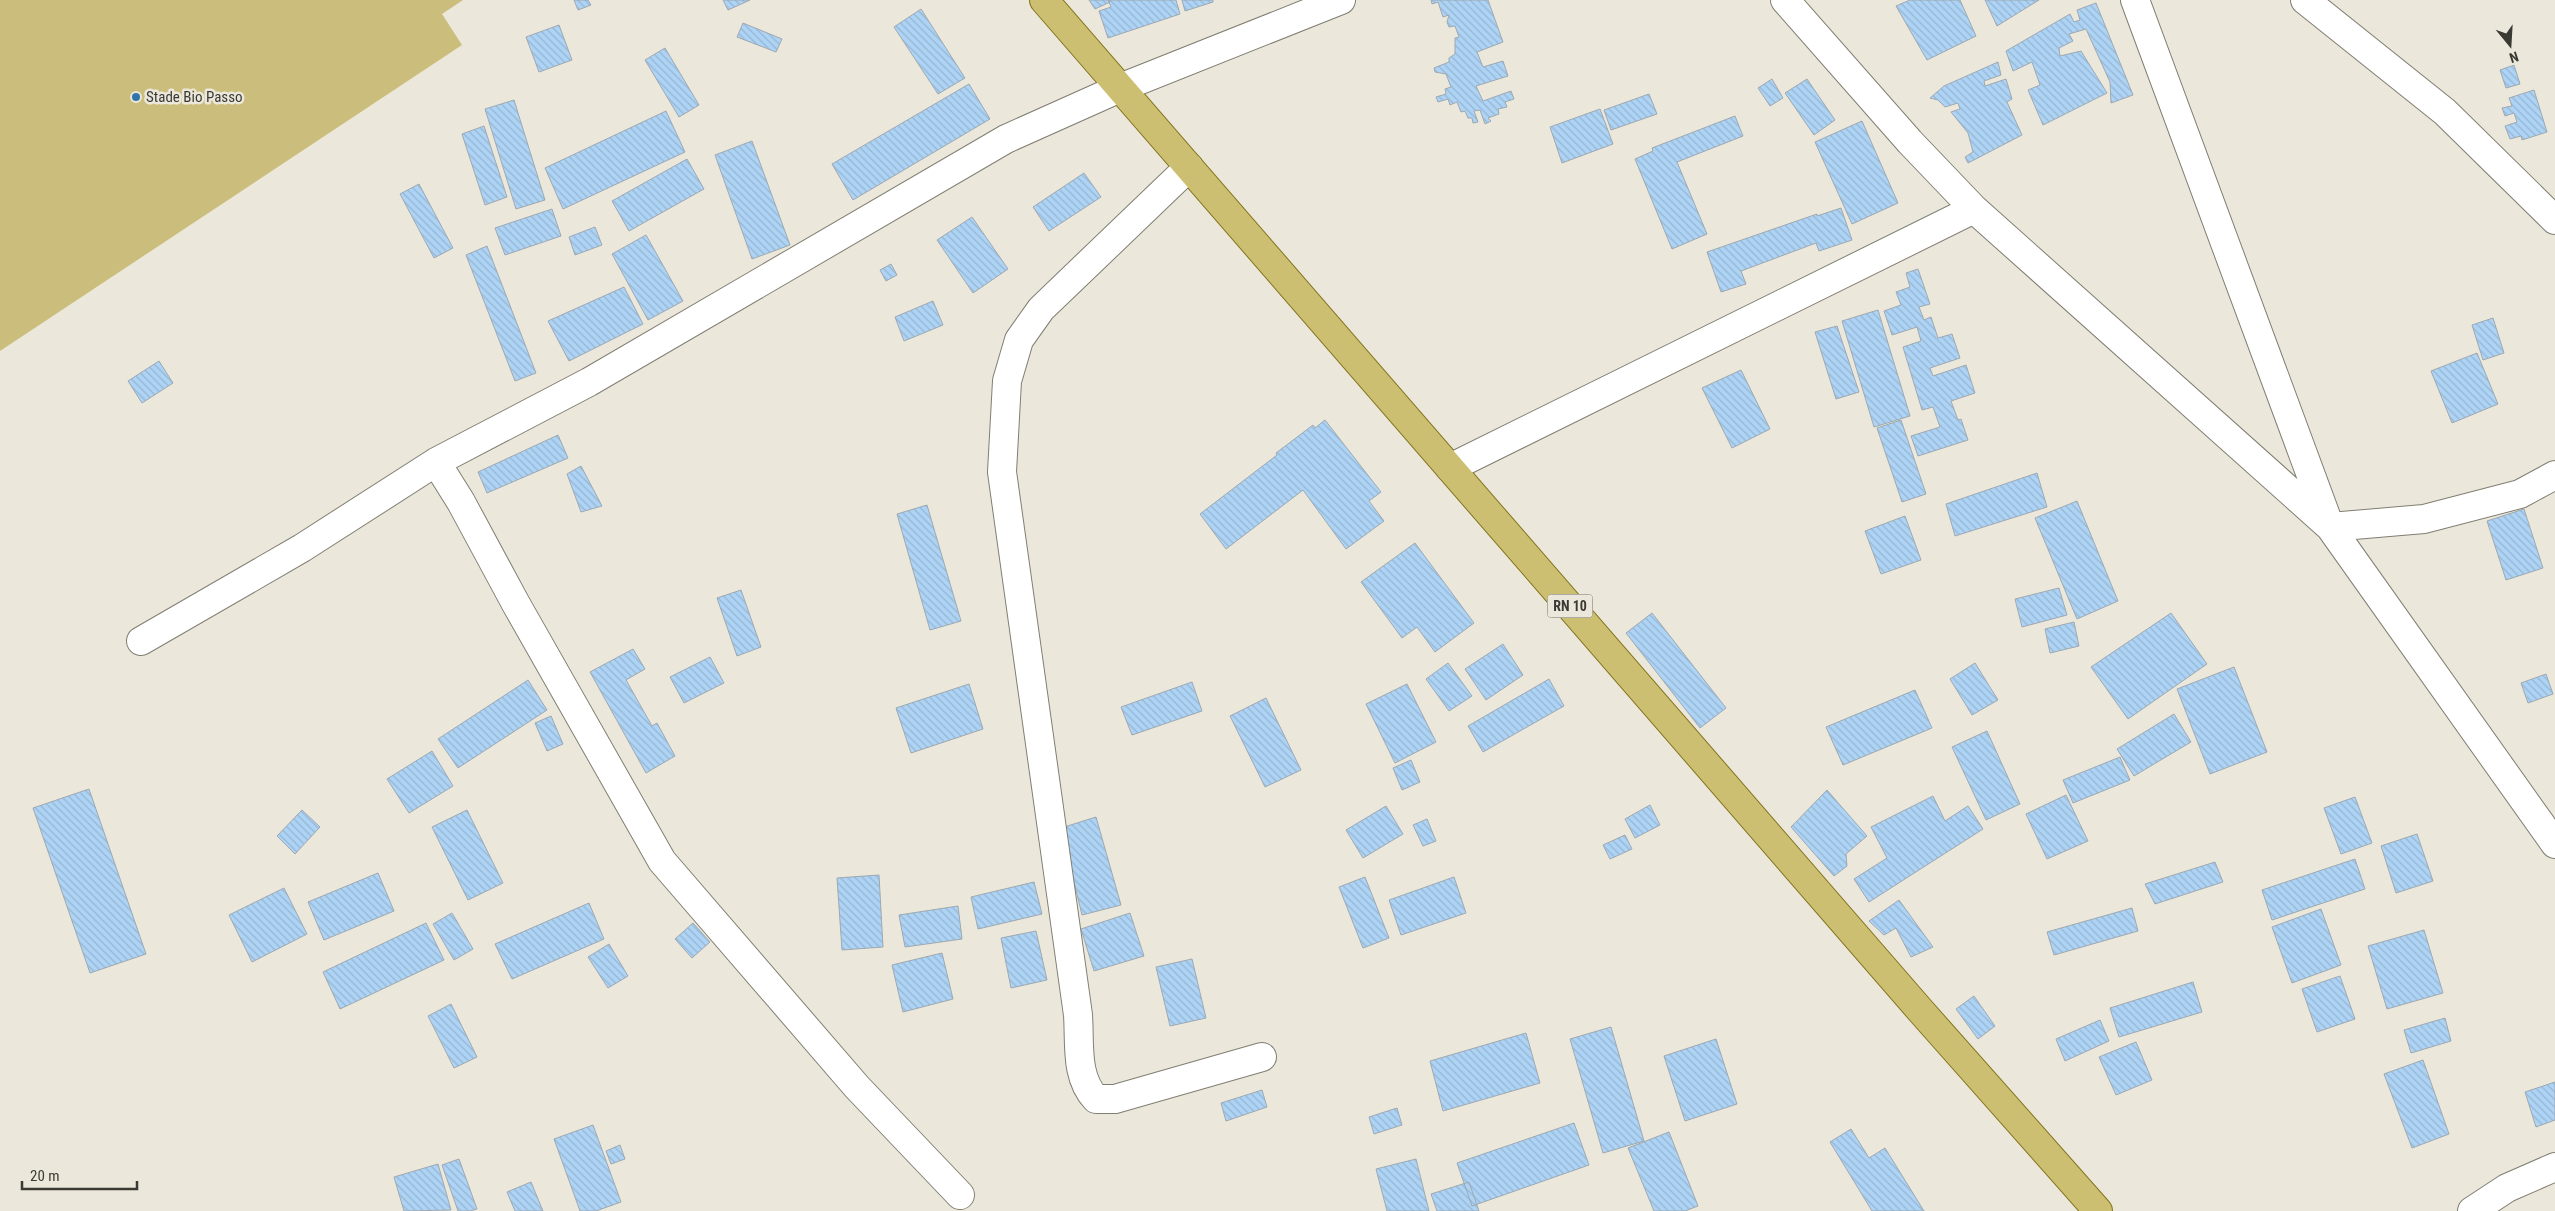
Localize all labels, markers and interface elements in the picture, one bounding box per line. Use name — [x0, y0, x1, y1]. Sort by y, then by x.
north arrow — [2485, 20, 2535, 70]
text: N — [2507, 48, 2521, 66]
place label: Stade Bio Passo — [146, 88, 243, 106]
marker: Stade Bio Passo — [130, 91, 142, 103]
road number: RN 10 — [1548, 594, 1592, 618]
scale bar — [22, 1158, 138, 1190]
text: 20 m — [30, 1167, 60, 1185]

